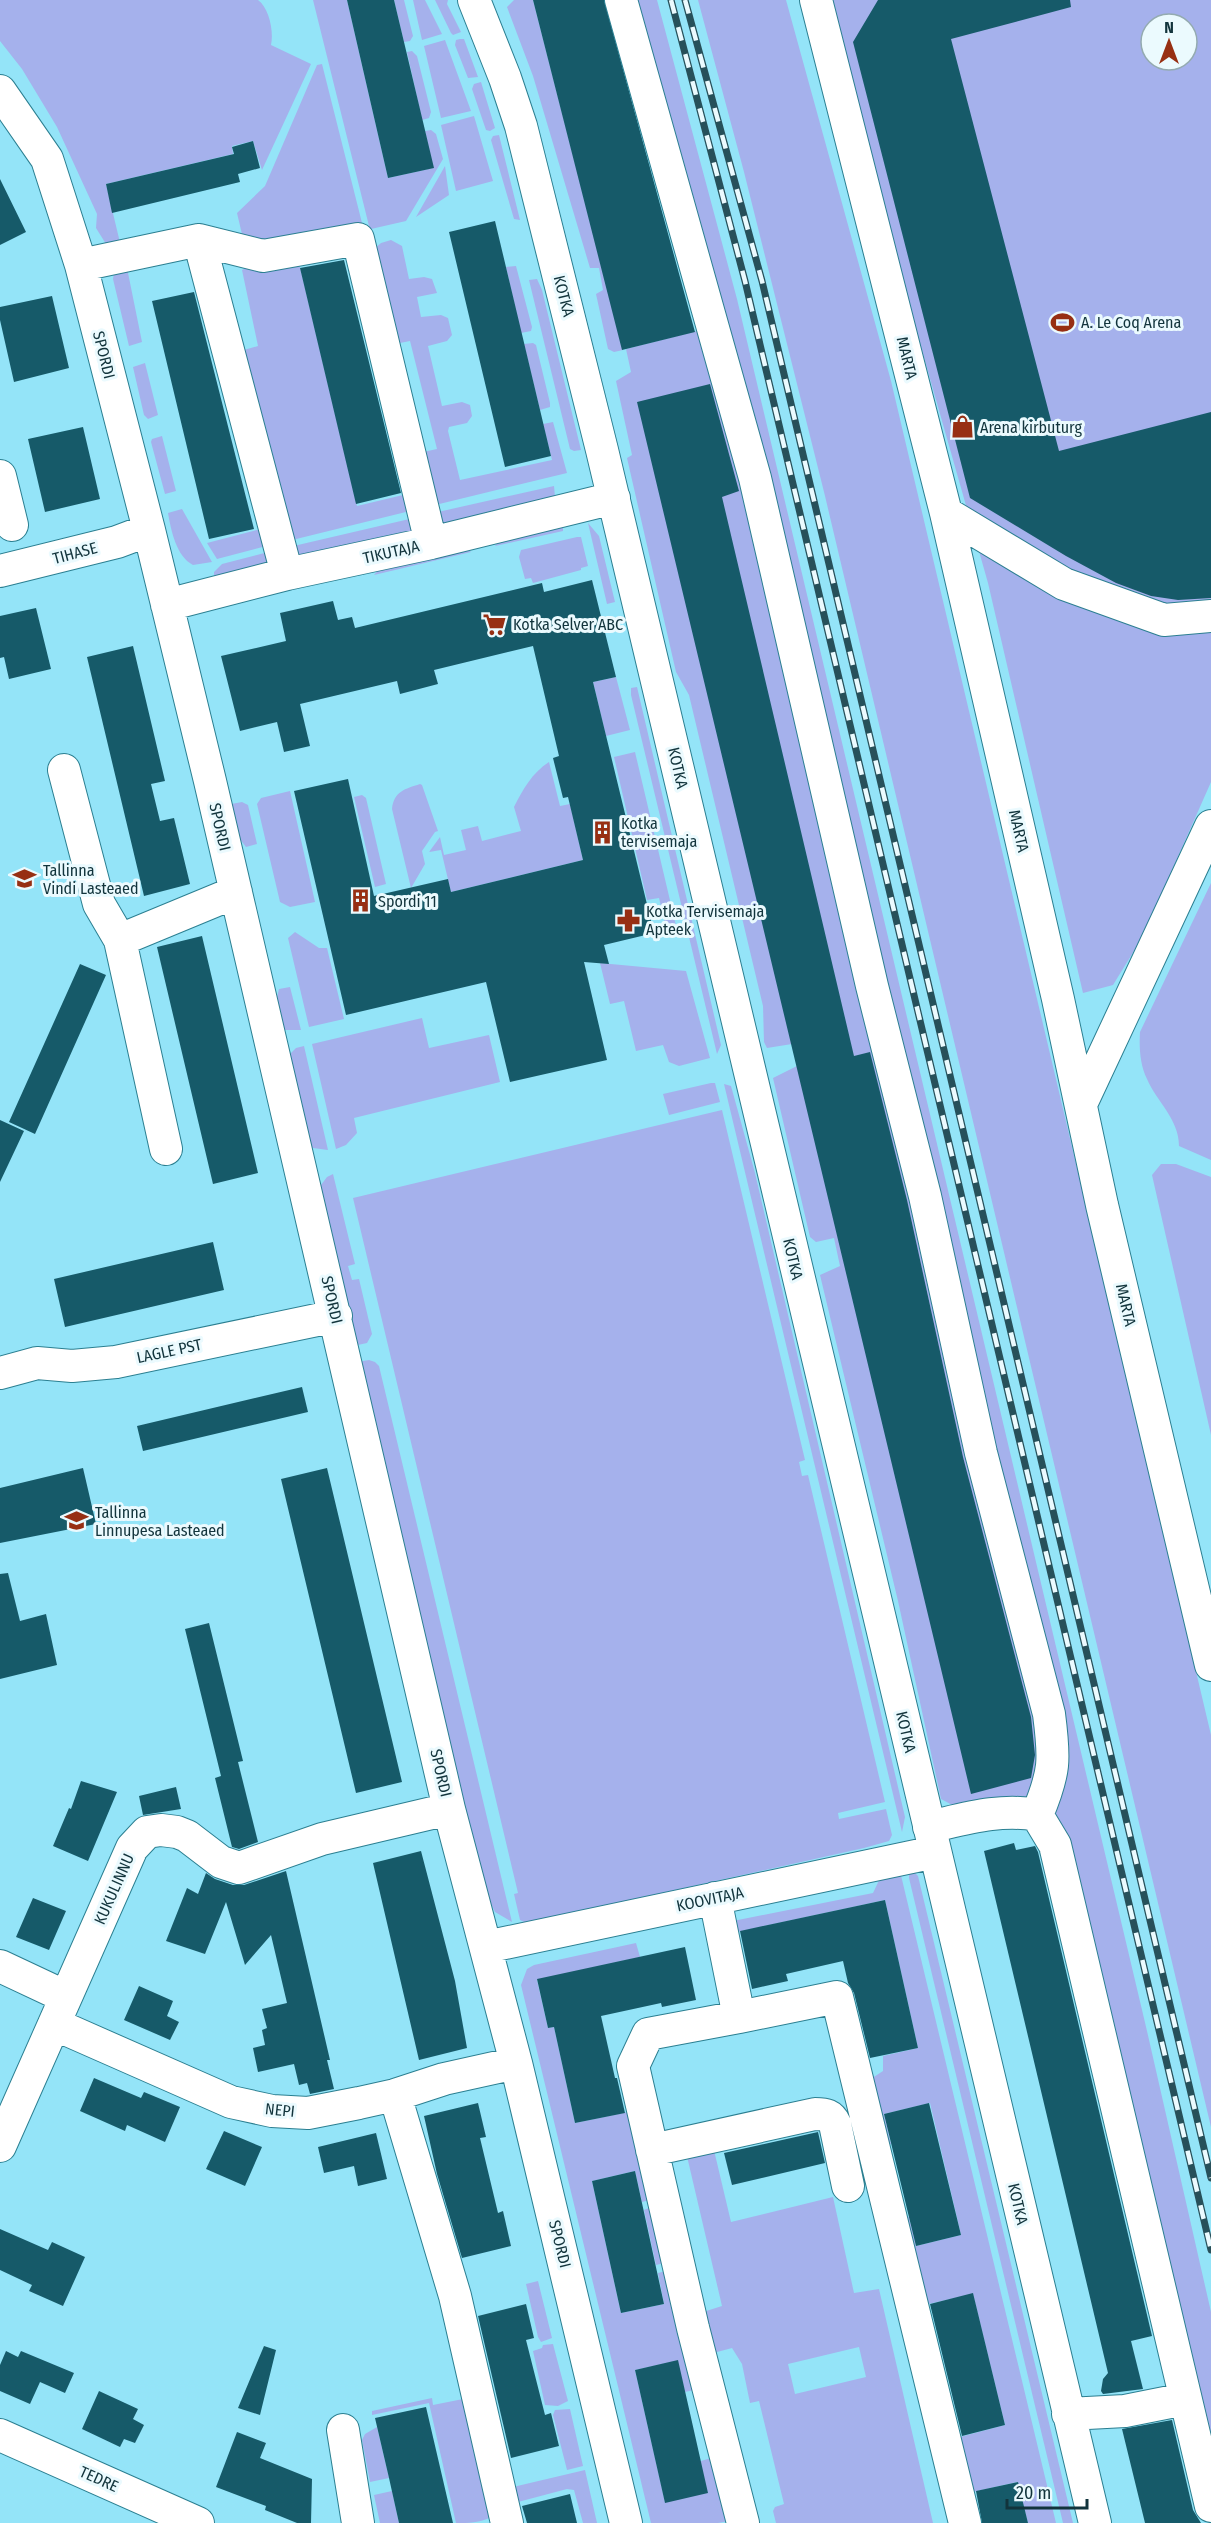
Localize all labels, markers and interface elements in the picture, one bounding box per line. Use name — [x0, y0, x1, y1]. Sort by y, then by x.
north arrow — [1139, 12, 1199, 72]
text: N — [1164, 18, 1174, 37]
street label: KOTKA — [550, 273, 578, 319]
sports icon: A. Le Coq Arena — [1050, 309, 1076, 335]
place label: A. Le Coq Arena — [1081, 313, 1181, 332]
street label: SPORDI — [89, 329, 119, 381]
street label: MARTA — [893, 335, 922, 382]
shop icon: Arena kirbuturg — [949, 414, 975, 440]
place label: Arena kirbuturg — [980, 418, 1082, 437]
street label: TIKUTAJA — [361, 536, 422, 568]
street label: TIHASE — [51, 538, 99, 568]
supermarket icon: Kotka Selver ABC — [482, 611, 508, 637]
place label: Kotka Selver ABC — [513, 615, 623, 634]
street label: KOTKA — [664, 745, 692, 791]
street label: SPORDI — [205, 801, 235, 853]
street label: MARTA — [1005, 808, 1033, 855]
place label: Kotka tervisemaja — [621, 814, 697, 851]
building icon: Kotka tervisemaja — [590, 819, 616, 845]
place label: Tallinna Vindi Lasteaed — [43, 861, 139, 898]
school or university icon: Tallinna Vindi Lasteaed — [12, 866, 38, 892]
building icon: Spordi 11 — [347, 888, 373, 914]
place label: Spordi 11 — [378, 892, 437, 911]
place label: Kotka Tervisemaja Apteek — [646, 902, 765, 939]
pharmacy icon: Kotka Tervisemaja Apteek — [615, 907, 641, 933]
street label: KOTKA — [779, 1236, 807, 1282]
street label: SPORDI — [317, 1274, 347, 1326]
street label: MARTA — [1112, 1282, 1140, 1329]
street label: LAGLE PST — [135, 1335, 204, 1367]
place label: Tallinna Linnupesa Lasteaed — [95, 1503, 225, 1540]
school or university icon: Tallinna Linnupesa Lasteaed — [64, 1508, 90, 1534]
street label: KOTKA — [892, 1709, 920, 1755]
street label: SPORDI — [426, 1747, 456, 1799]
street label: KUKULINNU — [90, 1851, 138, 1927]
street label: KOOVITAJA — [675, 1882, 746, 1915]
street label: NEPI — [264, 2099, 296, 2121]
street label: KOTKA — [1004, 2181, 1032, 2227]
street label: SPORDI — [545, 2218, 575, 2270]
street label: TEDRE — [77, 2462, 121, 2496]
scale bar — [1007, 2472, 1086, 2510]
text: 20 m — [1016, 2482, 1051, 2504]

